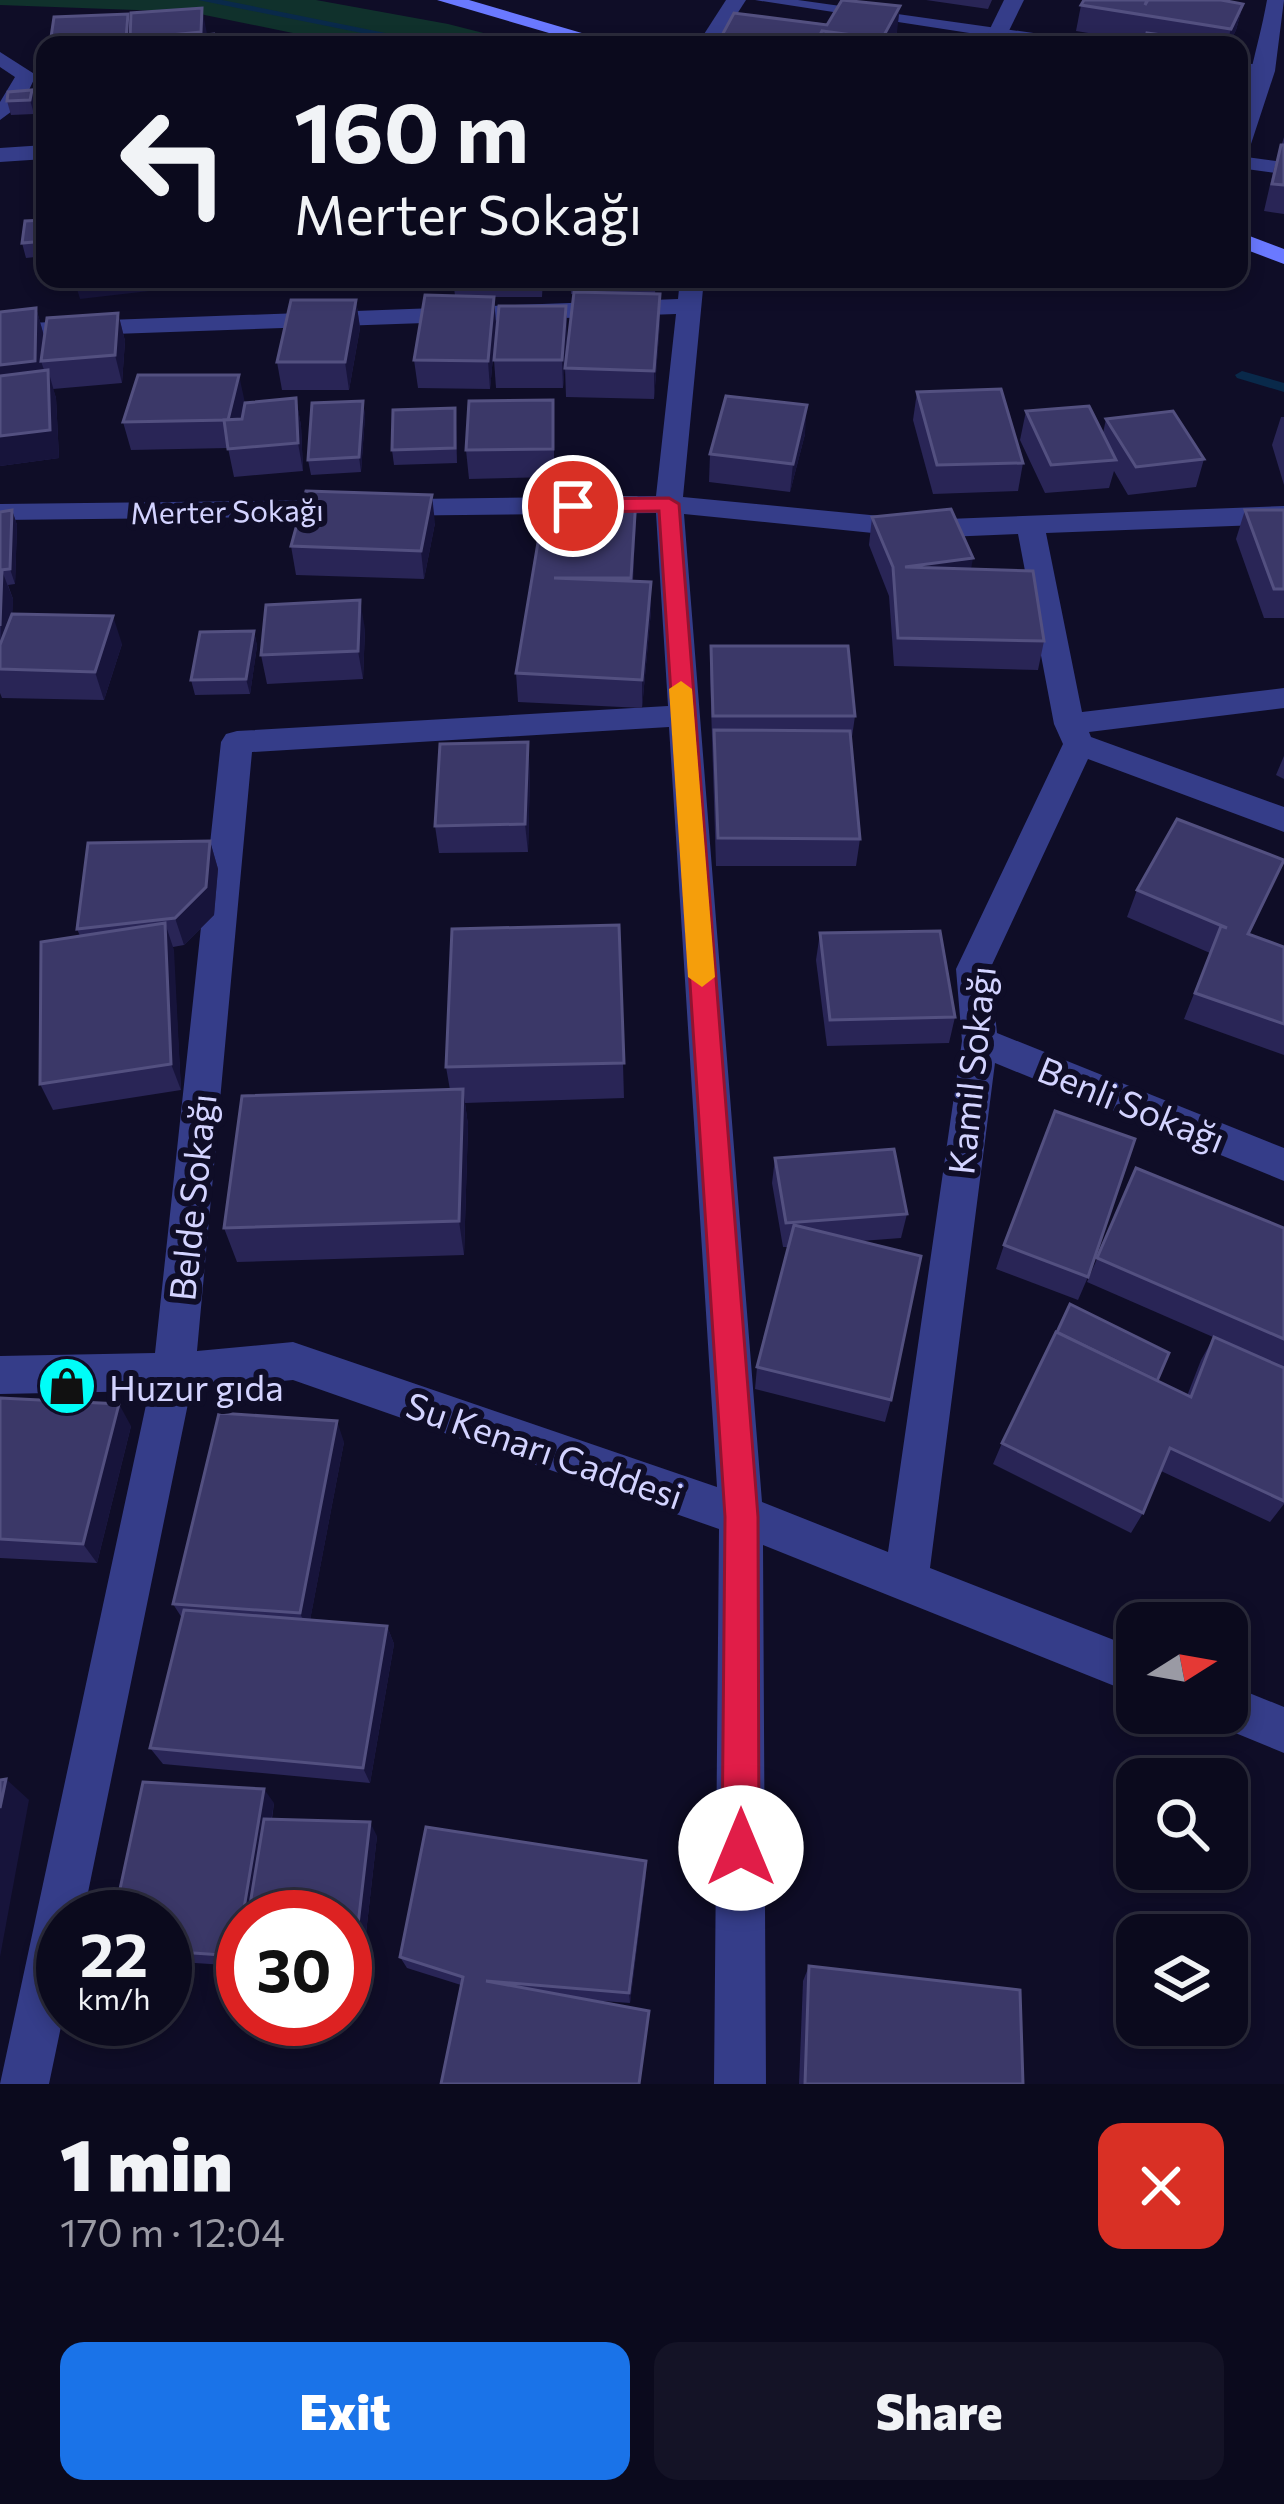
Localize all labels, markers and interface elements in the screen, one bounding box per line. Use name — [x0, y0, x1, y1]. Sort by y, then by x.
text: 160 m — [294, 78, 529, 180]
icon: left — [96, 84, 252, 240]
text: Merter Sokağı — [294, 180, 642, 246]
pin — [522, 455, 624, 557]
icon: arrive — [540, 473, 606, 539]
street label: Merter Sokağı — [130, 490, 324, 530]
street label: Kamil Sokağı — [937, 964, 1003, 1176]
street label: Benli Sokağı — [1032, 1046, 1232, 1160]
street label: Belde Sokağı — [158, 1091, 224, 1303]
shop icon: Huzur gıda — [36, 1355, 98, 1417]
place label: Huzur gıda — [109, 1364, 284, 1408]
street label: Su Kenarı Caddesi — [401, 1381, 689, 1517]
north arrow — [1116, 1602, 1248, 1734]
map controls — [1116, 1602, 1248, 2046]
button: search — [1116, 1758, 1248, 1890]
position arrow — [678, 1785, 804, 1911]
speed limit sign: 30 — [216, 1890, 372, 2046]
button: layers — [1116, 1914, 1248, 2046]
text: 22 — [80, 1916, 148, 1989]
text: km/h — [78, 1979, 150, 2016]
text: 1 min — [60, 2118, 233, 2206]
button: close — [1098, 2123, 1224, 2249]
text: 170 m · 12:04 — [60, 2207, 285, 2255]
button: Exit — [60, 2342, 630, 2480]
button: Share — [654, 2342, 1224, 2480]

